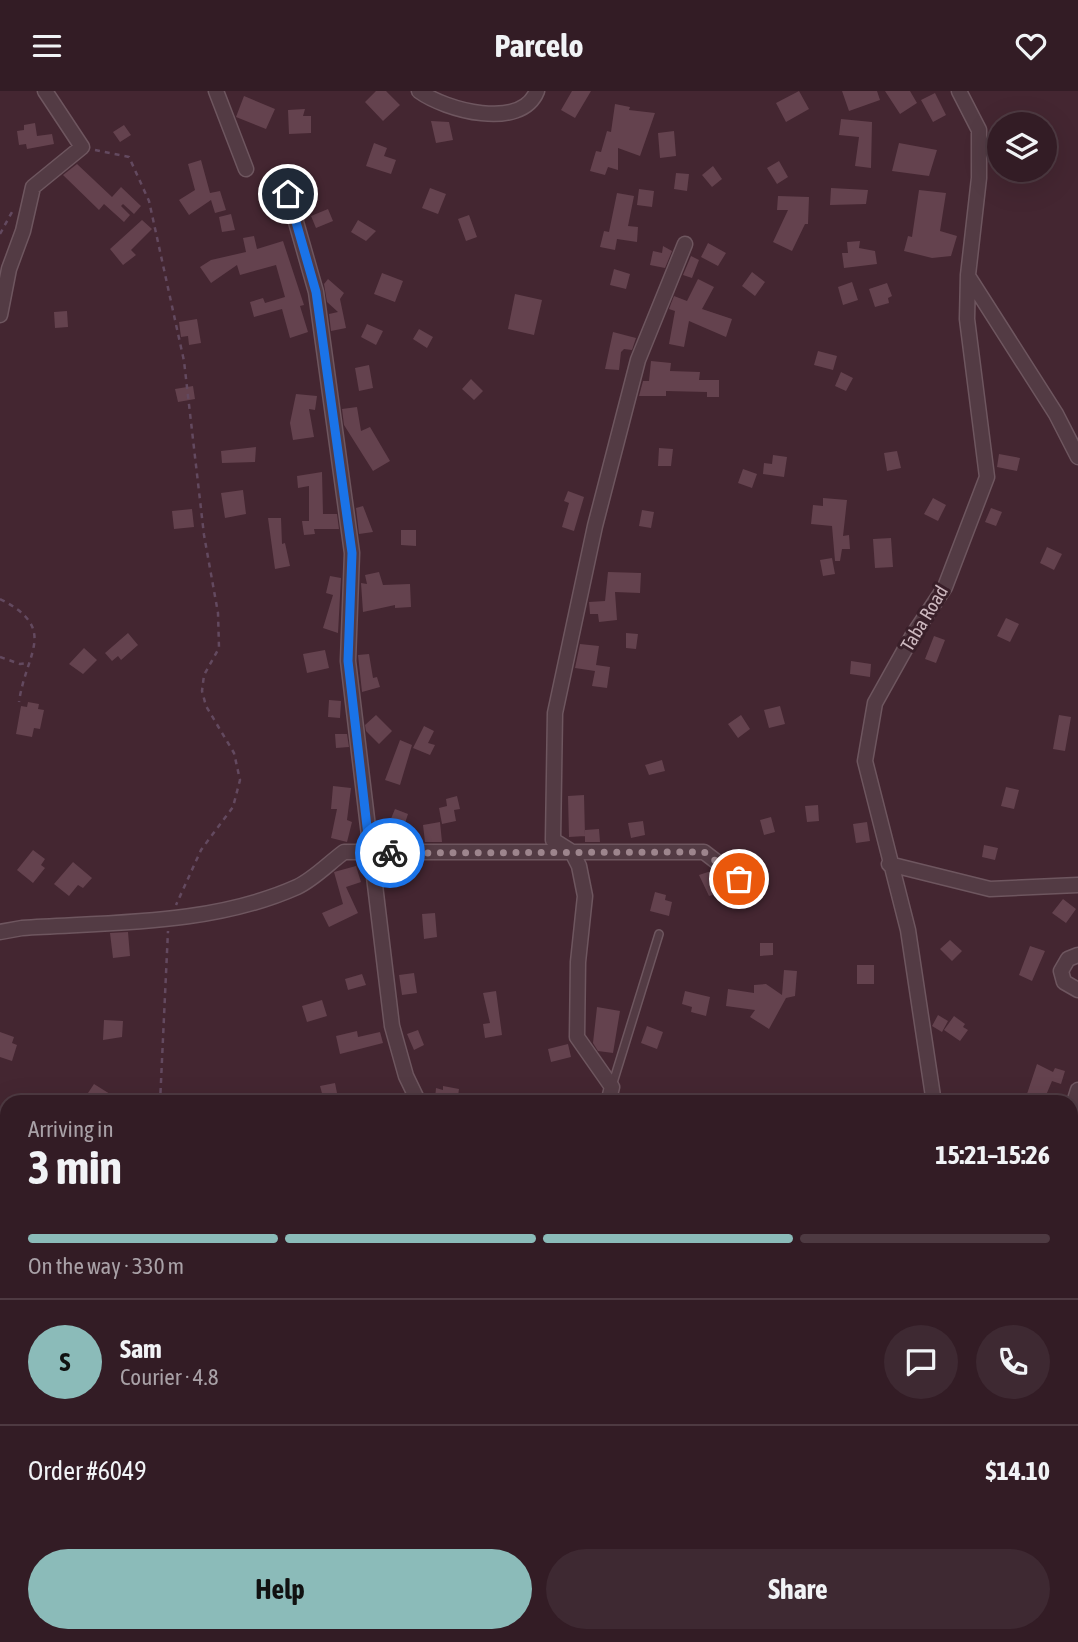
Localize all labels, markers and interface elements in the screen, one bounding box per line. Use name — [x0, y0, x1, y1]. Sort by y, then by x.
icon: menu — [28, 27, 66, 65]
text: Parcelo — [495, 27, 583, 64]
icon: heart — [1012, 27, 1050, 65]
map controls — [987, 112, 1057, 182]
button: layers — [987, 112, 1057, 182]
pin — [258, 164, 318, 224]
icon: home — [269, 175, 307, 213]
street label: Taba Road — [896, 581, 952, 655]
courier — [355, 818, 425, 888]
icon: bike — [371, 834, 409, 872]
pin — [709, 849, 769, 909]
icon: bag — [720, 860, 758, 898]
text: Arriving in — [28, 1116, 114, 1142]
text: 15:21–15:26 — [935, 1140, 1050, 1170]
text: 3 min — [28, 1141, 122, 1194]
text: On the way · 330 m — [28, 1253, 184, 1279]
button: chat — [884, 1325, 958, 1399]
button: phone — [976, 1325, 1050, 1399]
text: Sam — [120, 1334, 162, 1364]
text: S — [60, 1347, 70, 1377]
text: Courier · 4.8 — [120, 1364, 219, 1390]
text: Order #6049 — [28, 1456, 147, 1486]
text: $14.10 — [986, 1456, 1050, 1486]
button: Help — [28, 1549, 532, 1629]
button: Share — [546, 1549, 1050, 1629]

